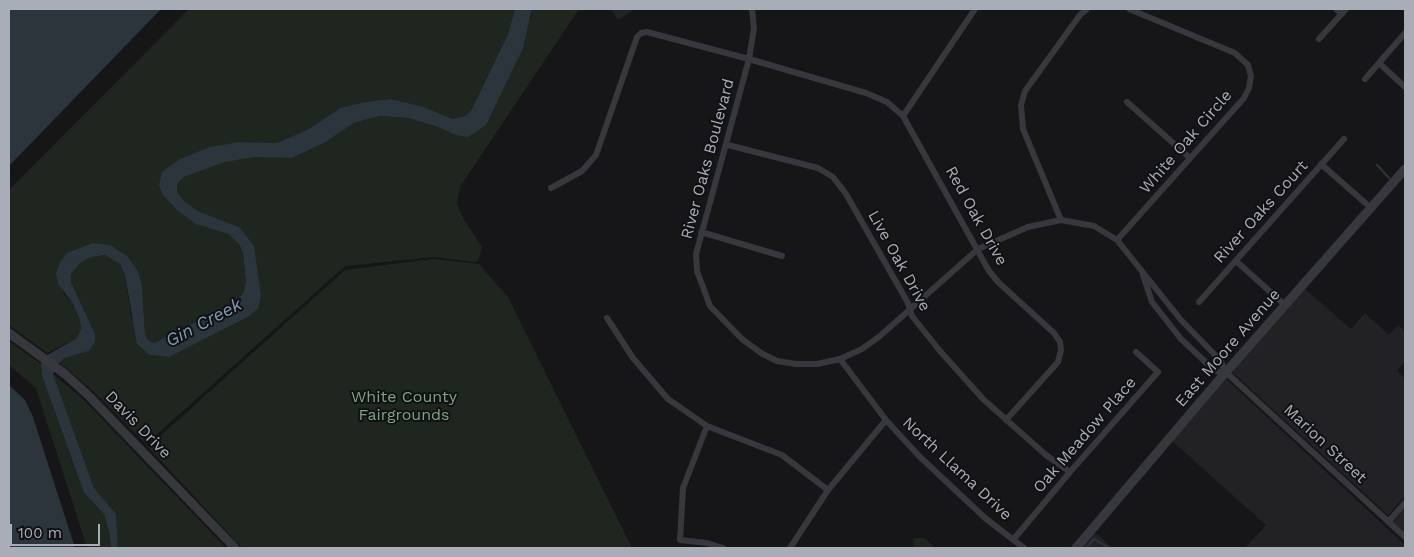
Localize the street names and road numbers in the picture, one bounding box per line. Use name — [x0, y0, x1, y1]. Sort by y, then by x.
street label: River Oaks Boulevard — [677, 77, 739, 241]
street label: White Oak Circle — [1136, 86, 1236, 198]
street label: River Oaks Court — [1210, 157, 1312, 267]
street label: Red Oak Drive — [941, 163, 1011, 269]
street label: Live Oak Drive — [863, 207, 935, 315]
street label: East Moore Avenue — [1172, 285, 1284, 411]
street label: Oak Meadow Place — [1029, 373, 1141, 497]
street label: Davis Drive — [101, 387, 175, 463]
street label: Marion Street — [1279, 401, 1371, 487]
street label: North Llama Drive — [898, 413, 1016, 525]

